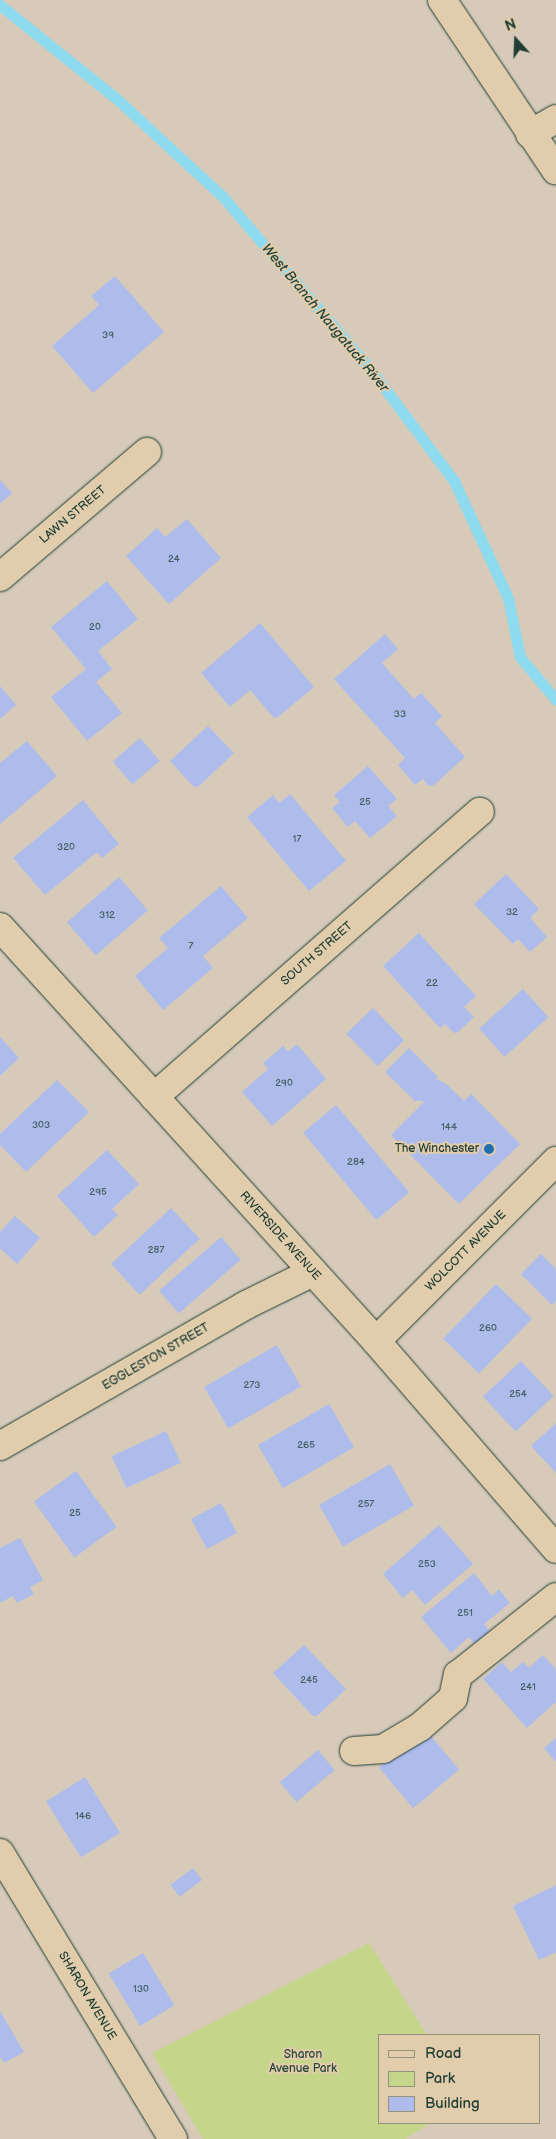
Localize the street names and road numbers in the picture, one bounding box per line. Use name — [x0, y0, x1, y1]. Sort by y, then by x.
street label: LAWN STREET — [37, 483, 109, 547]
street label: SOUTH STREET — [278, 919, 356, 989]
street label: RIVERSIDE AVENUE — [236, 1189, 324, 1283]
street label: WOLCOTT AVENUE — [423, 1208, 509, 1294]
street label: EGGLESTON STREET — [100, 1320, 212, 1394]
street label: SHARON AVENUE — [55, 1949, 119, 2043]

